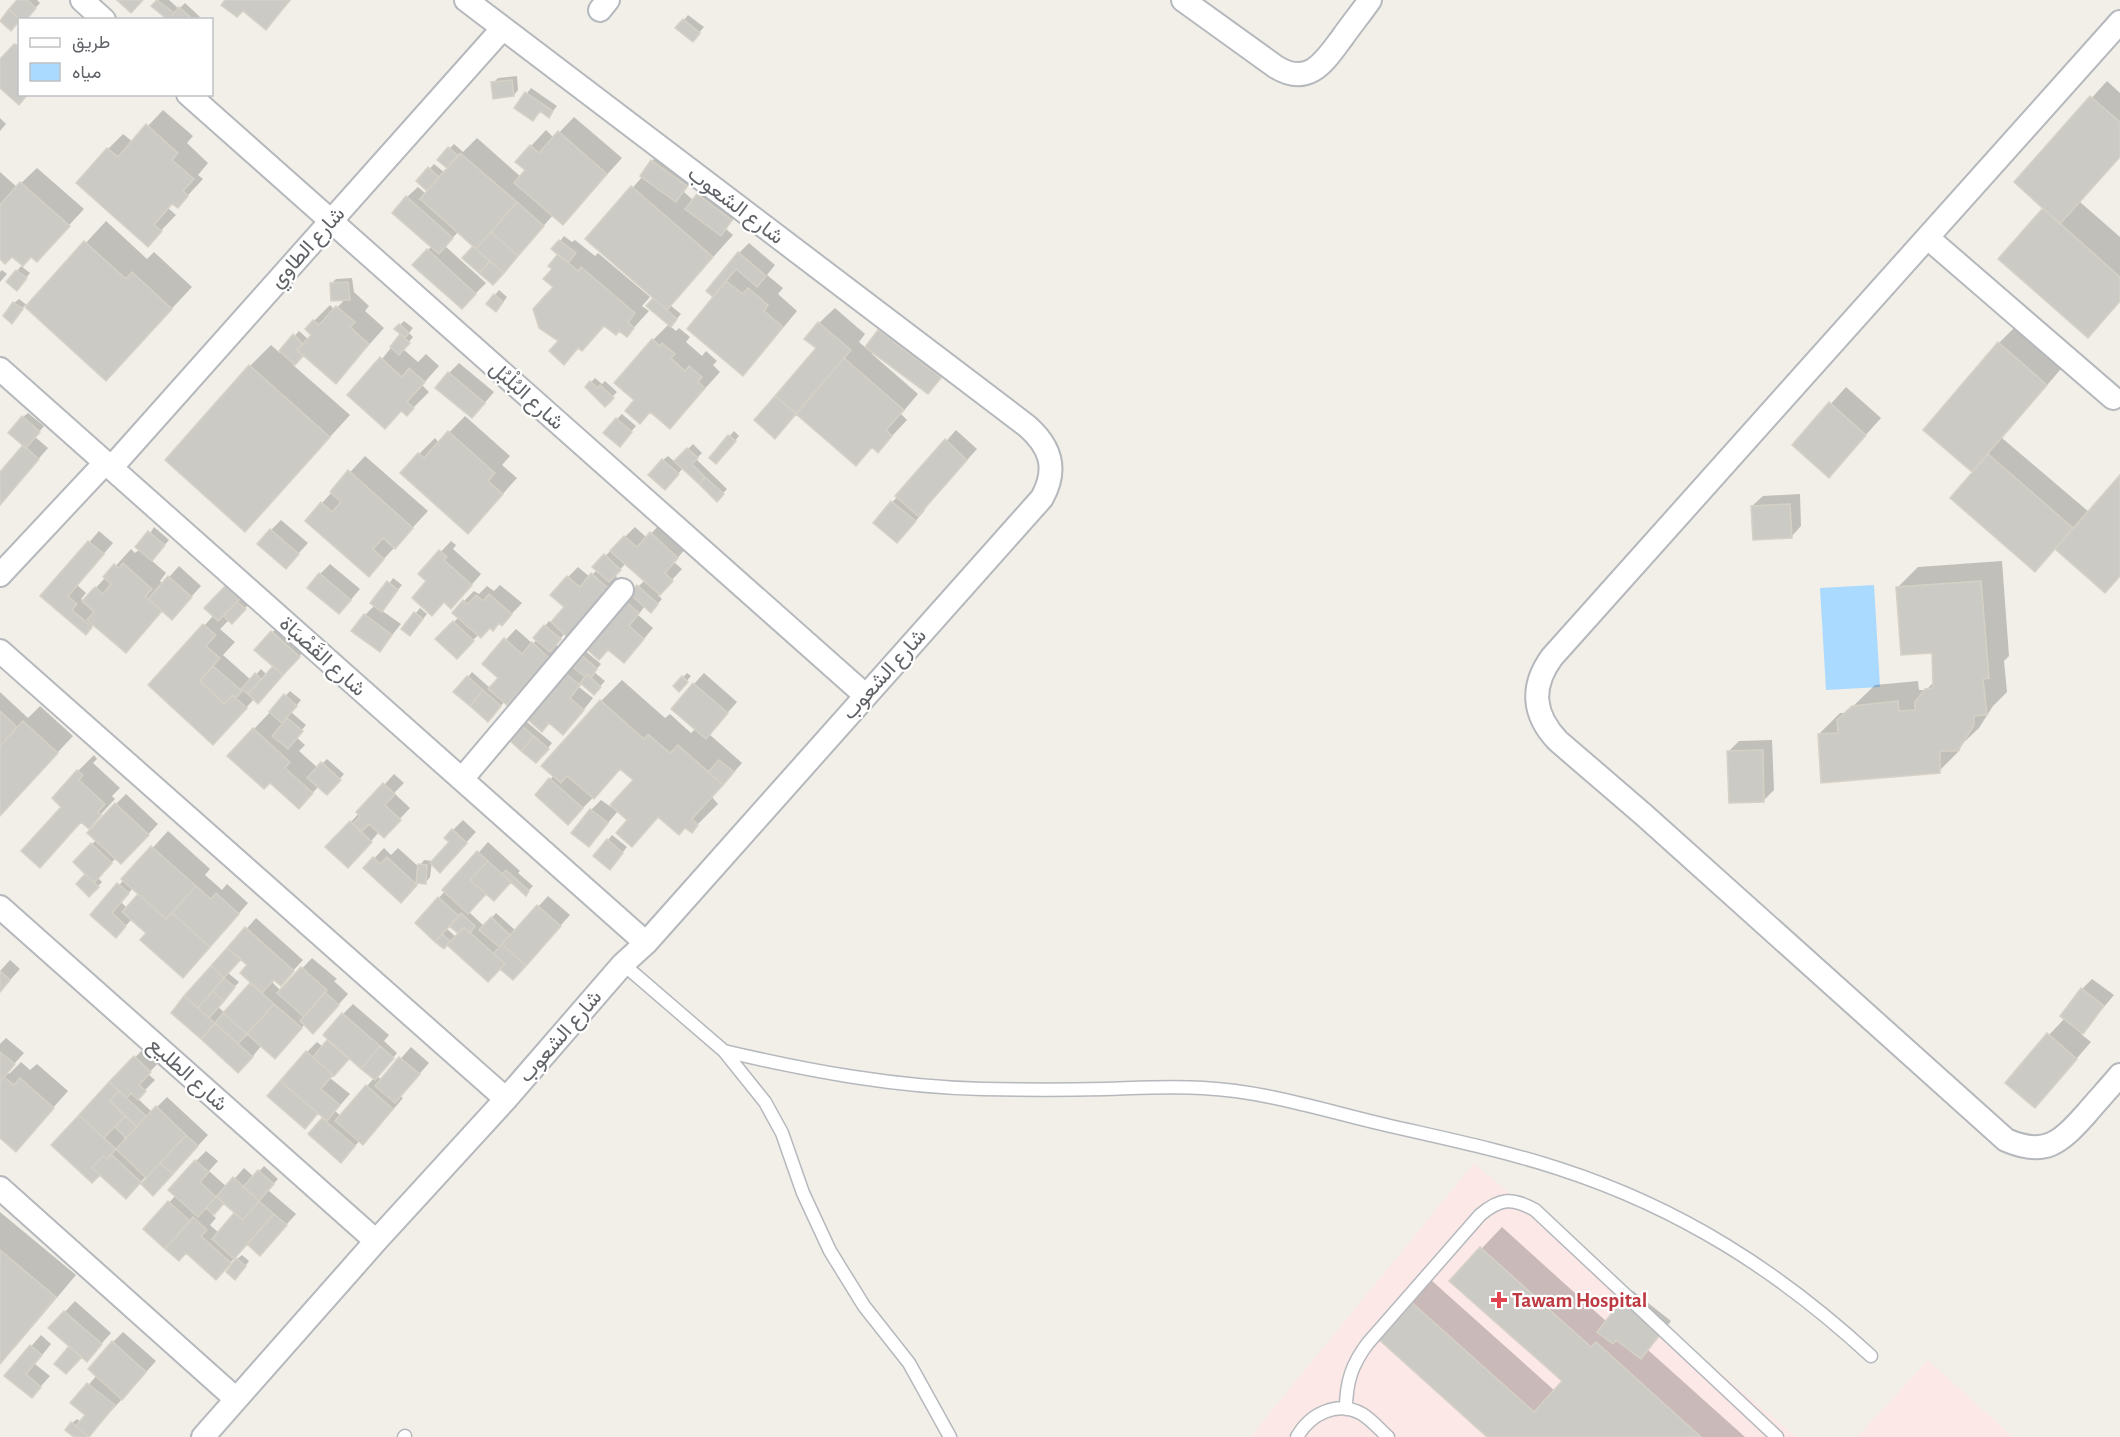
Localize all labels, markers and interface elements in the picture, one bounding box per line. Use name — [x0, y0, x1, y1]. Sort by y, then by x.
legend — [18, 18, 213, 96]
text: طريق — [72, 34, 110, 53]
text: مياه — [72, 64, 101, 82]
street label: شارع الشعوب — [682, 163, 788, 251]
street label: شارع الطاوي — [266, 203, 353, 296]
street label: شارع البُلْبُل — [483, 355, 570, 436]
street label: شارع القَصْبَاة — [274, 612, 370, 702]
street label: شارع الشعوب — [838, 625, 933, 726]
street label: شارع الشعوب — [515, 986, 608, 1088]
street label: شارع الطليع — [142, 1033, 231, 1117]
place label: Tawam Hospital — [1512, 1290, 1647, 1311]
marker: Tawam Hospital — [1490, 1291, 1508, 1309]

